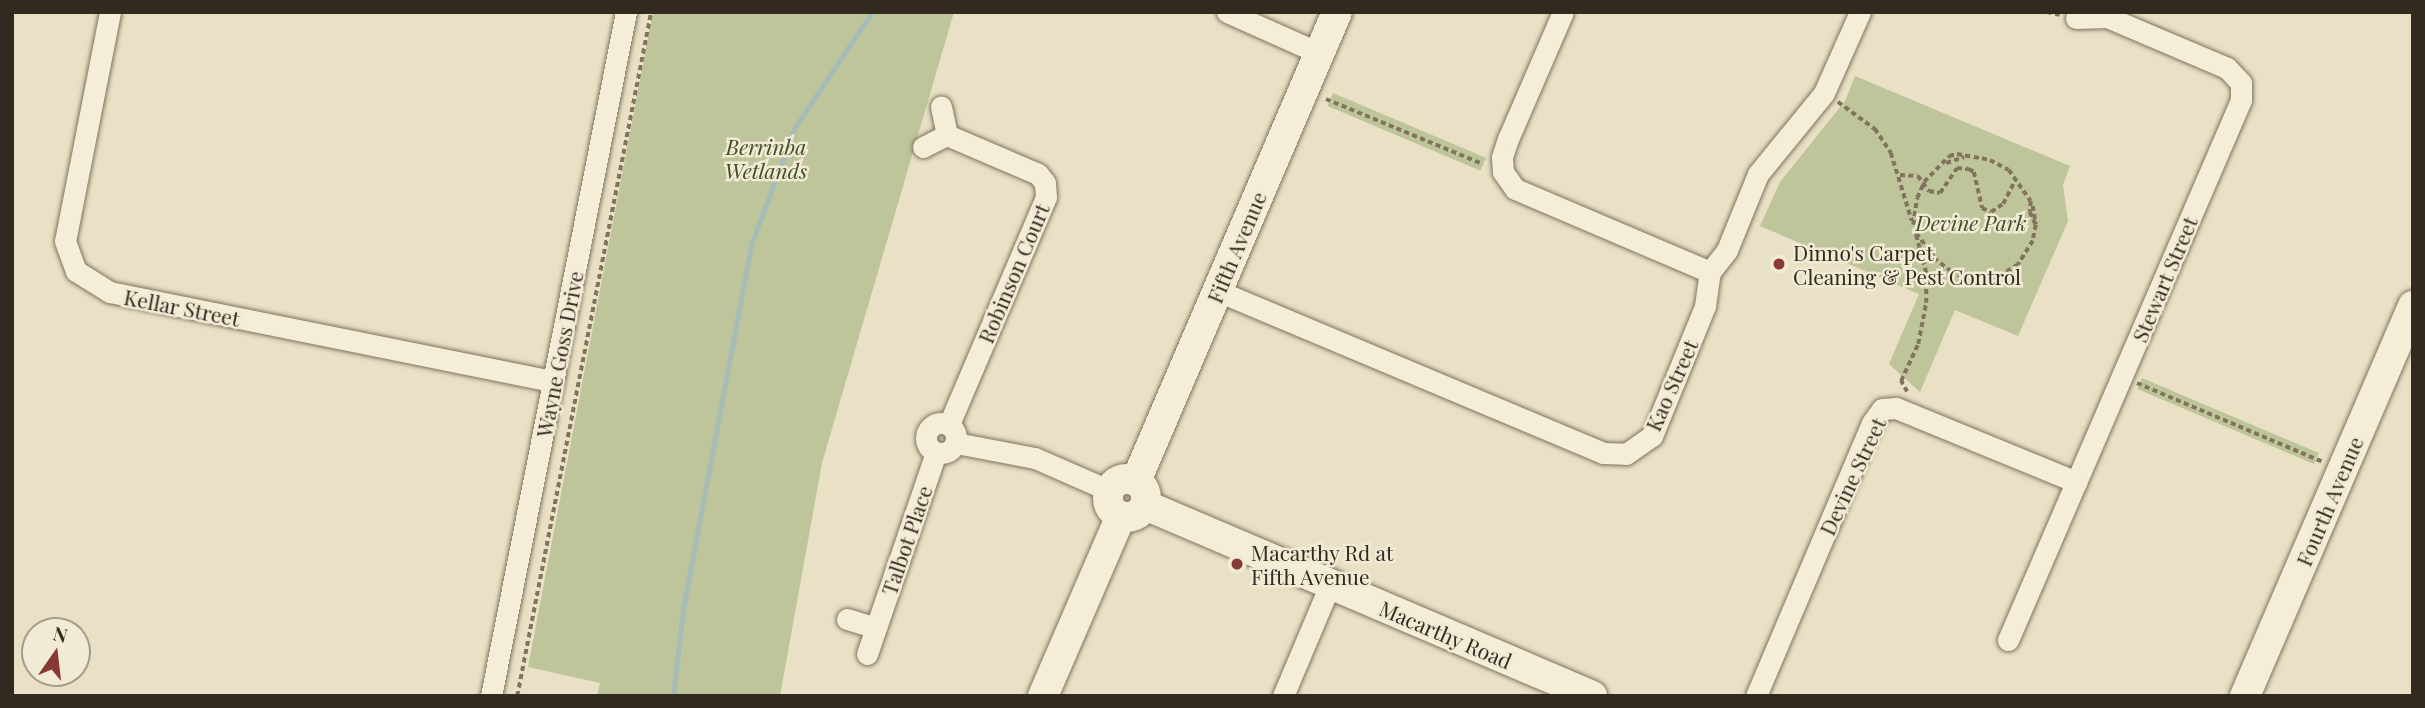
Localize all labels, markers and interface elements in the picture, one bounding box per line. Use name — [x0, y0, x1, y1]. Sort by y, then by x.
park label: Berrinba Wetlands — [725, 133, 807, 183]
street label: Fifth Avenue — [1201, 187, 1271, 307]
street label: Robinson Court — [972, 199, 1054, 347]
park label: Devine Park — [1915, 209, 2027, 235]
street label: Stewart Street — [2126, 212, 2202, 346]
place label: Dinno's Carpet Cleaning & Pest Control — [1793, 239, 2021, 289]
marker: Dinno's Carpet Cleaning & Pest Control — [1771, 256, 1787, 272]
street label: Wayne Goss Drive — [531, 269, 587, 439]
street label: Kellar Street — [122, 283, 242, 331]
street label: Kao Street — [1640, 335, 1702, 435]
street label: Devine Street — [1814, 413, 1890, 539]
street label: Fourth Avenue — [2290, 432, 2368, 570]
street label: Talbot Place — [875, 482, 937, 598]
place label: Macarthy Rd at Fifth Avenue — [1251, 539, 1394, 589]
marker: Macarthy Rd at Fifth Avenue — [1229, 556, 1245, 572]
street label: Macarthy Road — [1376, 595, 1516, 673]
north arrow — [21, 617, 91, 687]
text: N — [51, 619, 70, 648]

